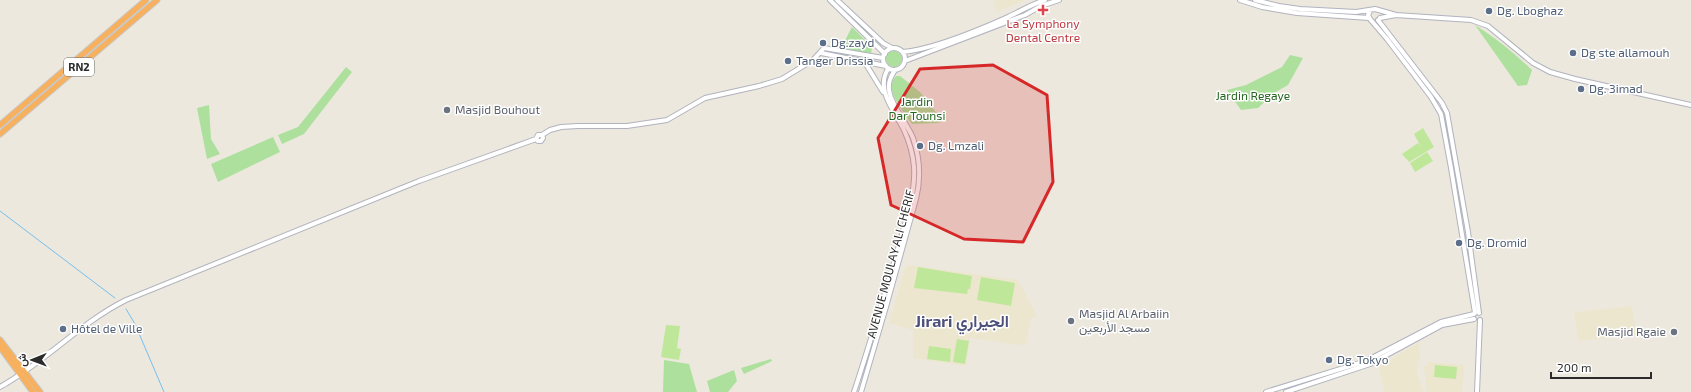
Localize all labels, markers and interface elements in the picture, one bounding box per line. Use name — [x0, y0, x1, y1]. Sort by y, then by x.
place label: Dg. Lboghaz — [1497, 3, 1563, 17]
marker: La Symphony Dental Centre — [1037, 4, 1049, 16]
marker: Dg. Lboghaz — [1484, 6, 1494, 16]
place label: La Symphony Dental Centre — [1006, 16, 1080, 44]
place label: Dg.zayd — [831, 35, 874, 49]
marker: Dg.zayd — [818, 38, 828, 48]
place label: Dg ste allamouh — [1581, 45, 1670, 59]
marker: Dg ste allamouh — [1568, 48, 1578, 58]
place label: Tanger Drissia — [796, 53, 873, 67]
marker: Tanger Drissia — [783, 56, 793, 66]
road number: RN2 — [64, 58, 94, 76]
place label: Dg. 3imad — [1589, 81, 1643, 95]
marker: Dg. 3imad — [1576, 84, 1586, 94]
park label: Jardin Regaye — [1216, 88, 1290, 102]
park label: Jardin Dar Tounsi — [889, 94, 945, 122]
place label: Masjid Bouhout — [455, 102, 540, 117]
marker: Masjid Bouhout — [442, 105, 452, 115]
place label: Dg. Lmzali — [928, 138, 984, 152]
marker: Dg. Lmzali — [915, 141, 925, 151]
street label: AVENUE MOULAY ALI CHERIF — [863, 187, 917, 340]
place label: Dg. Dromid — [1467, 235, 1527, 249]
marker: Dg. Dromid — [1454, 238, 1464, 248]
place label: Masjid Al Arbaiin مسجد الأربعين — [1079, 306, 1169, 336]
district label: Jirari الجيراري — [915, 311, 1009, 335]
marker: Masjid Al Arbaiin مسجد الأربعين — [1066, 316, 1076, 326]
place label: Hôtel de Ville — [71, 321, 142, 335]
marker: Hôtel de Ville — [58, 324, 68, 334]
place label: Masjid Rgaie — [1597, 324, 1666, 339]
marker: Masjid Rgaie — [1669, 327, 1679, 337]
north arrow — [12, 340, 52, 380]
place label: Dg. Tokyo — [1337, 352, 1389, 366]
text: ش — [15, 353, 29, 367]
scale bar — [1551, 354, 1651, 380]
marker: Dg. Tokyo — [1324, 355, 1334, 365]
text: 200 m — [1557, 360, 1591, 374]

